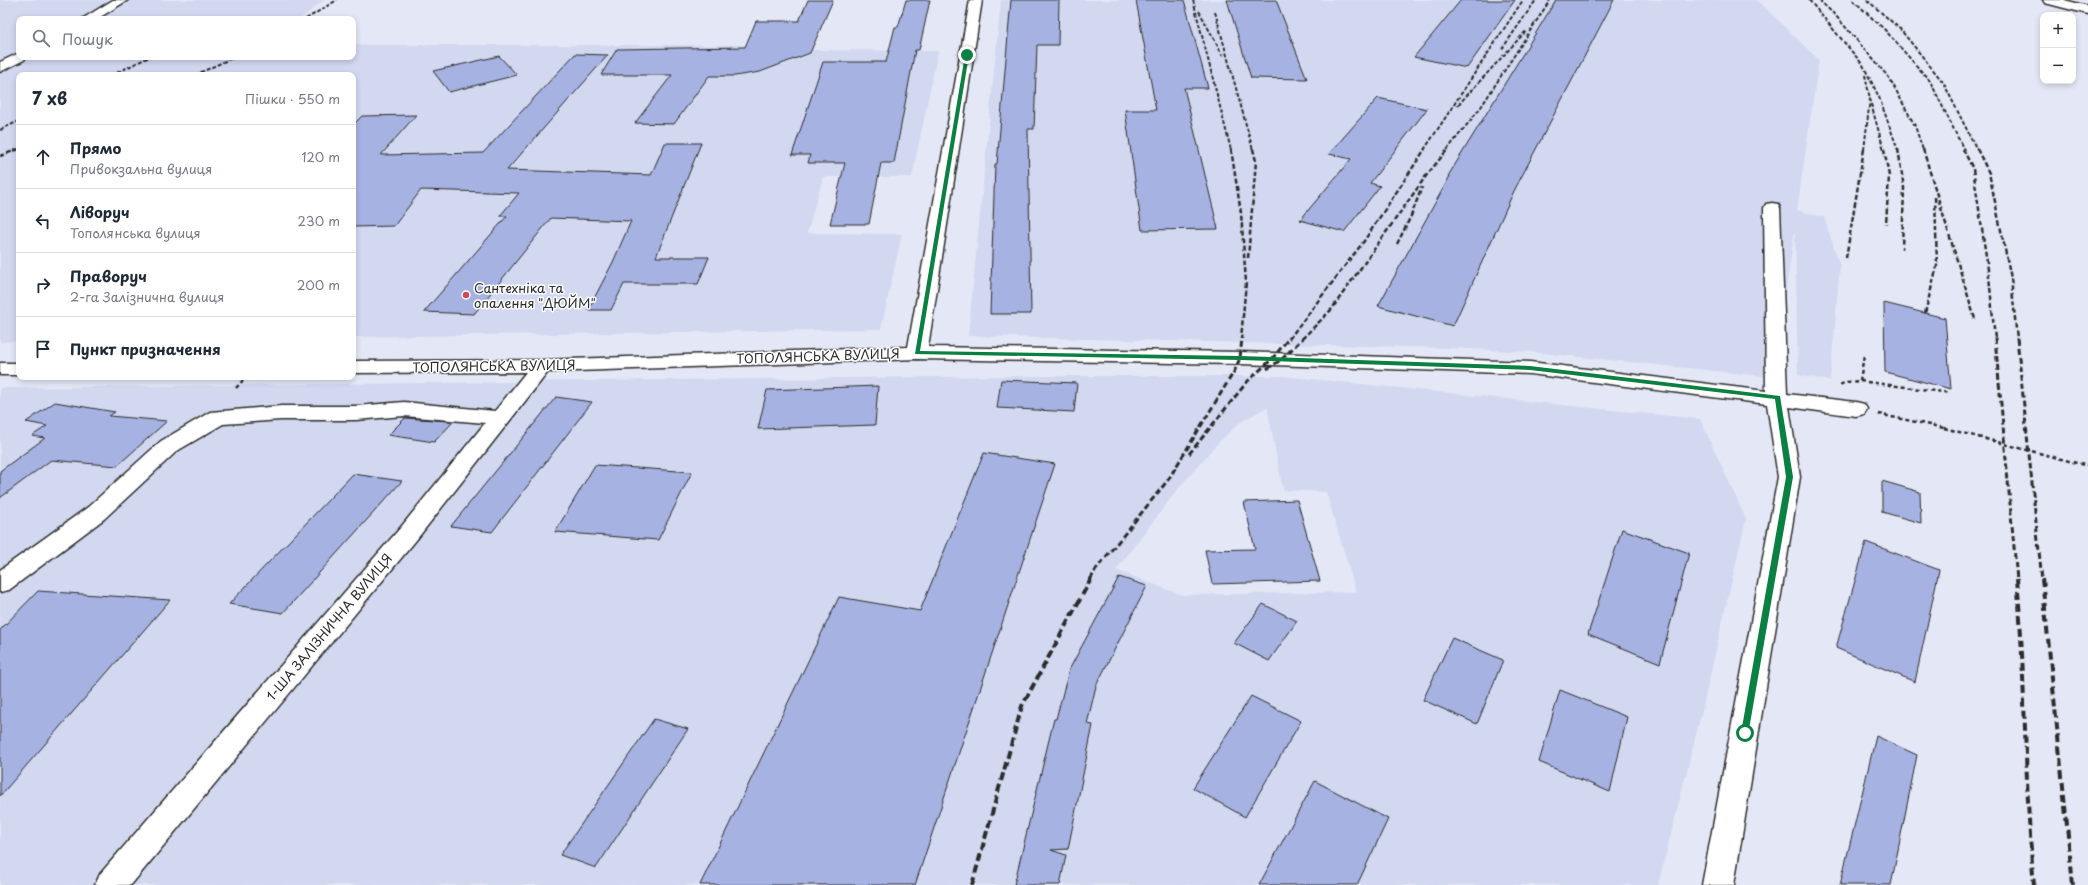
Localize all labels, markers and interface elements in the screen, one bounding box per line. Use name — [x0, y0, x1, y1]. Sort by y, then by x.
map controls — [2040, 12, 2076, 84]
button: + — [2040, 12, 2076, 48]
search box — [16, 16, 356, 60]
icon: search — [30, 27, 52, 49]
text: Пошук — [62, 27, 113, 50]
route end — [958, 46, 976, 64]
button: − — [2040, 48, 2076, 84]
text: 7 хв — [32, 85, 67, 111]
text: Пішки · 550 m — [245, 89, 340, 108]
text: Прямо — [70, 136, 121, 159]
icon: ahead — [32, 146, 54, 168]
text: 120 m — [301, 147, 340, 166]
text: Привокзальна вулиця — [70, 159, 212, 178]
text: Ліворуч — [70, 200, 130, 223]
icon: left — [32, 210, 54, 232]
text: 230 m — [298, 211, 340, 230]
text: Тополянська вулиця — [70, 223, 201, 242]
text: Праворуч — [70, 264, 147, 287]
icon: right — [32, 274, 54, 296]
text: 200 m — [297, 275, 340, 294]
place label: Сантехніка та опалення "ДЮЙМ" — [474, 278, 596, 312]
text: 2-га Залізнична вулиця — [70, 287, 224, 306]
marker: Сантехніка та опалення "ДЮЙМ" — [461, 290, 471, 300]
text: Пункт призначення — [70, 337, 221, 360]
icon: arrive — [32, 338, 54, 360]
street label: ТОПОЛЯНСЬКА ВУЛИЦЯ — [736, 343, 900, 368]
street label: ТОПОЛЯНСЬКА ВУЛИЦЯ — [412, 355, 576, 376]
street label: 1-ША ЗАЛІЗНИЧНА ВУЛИЦЯ — [261, 549, 396, 704]
route start — [1736, 724, 1754, 742]

